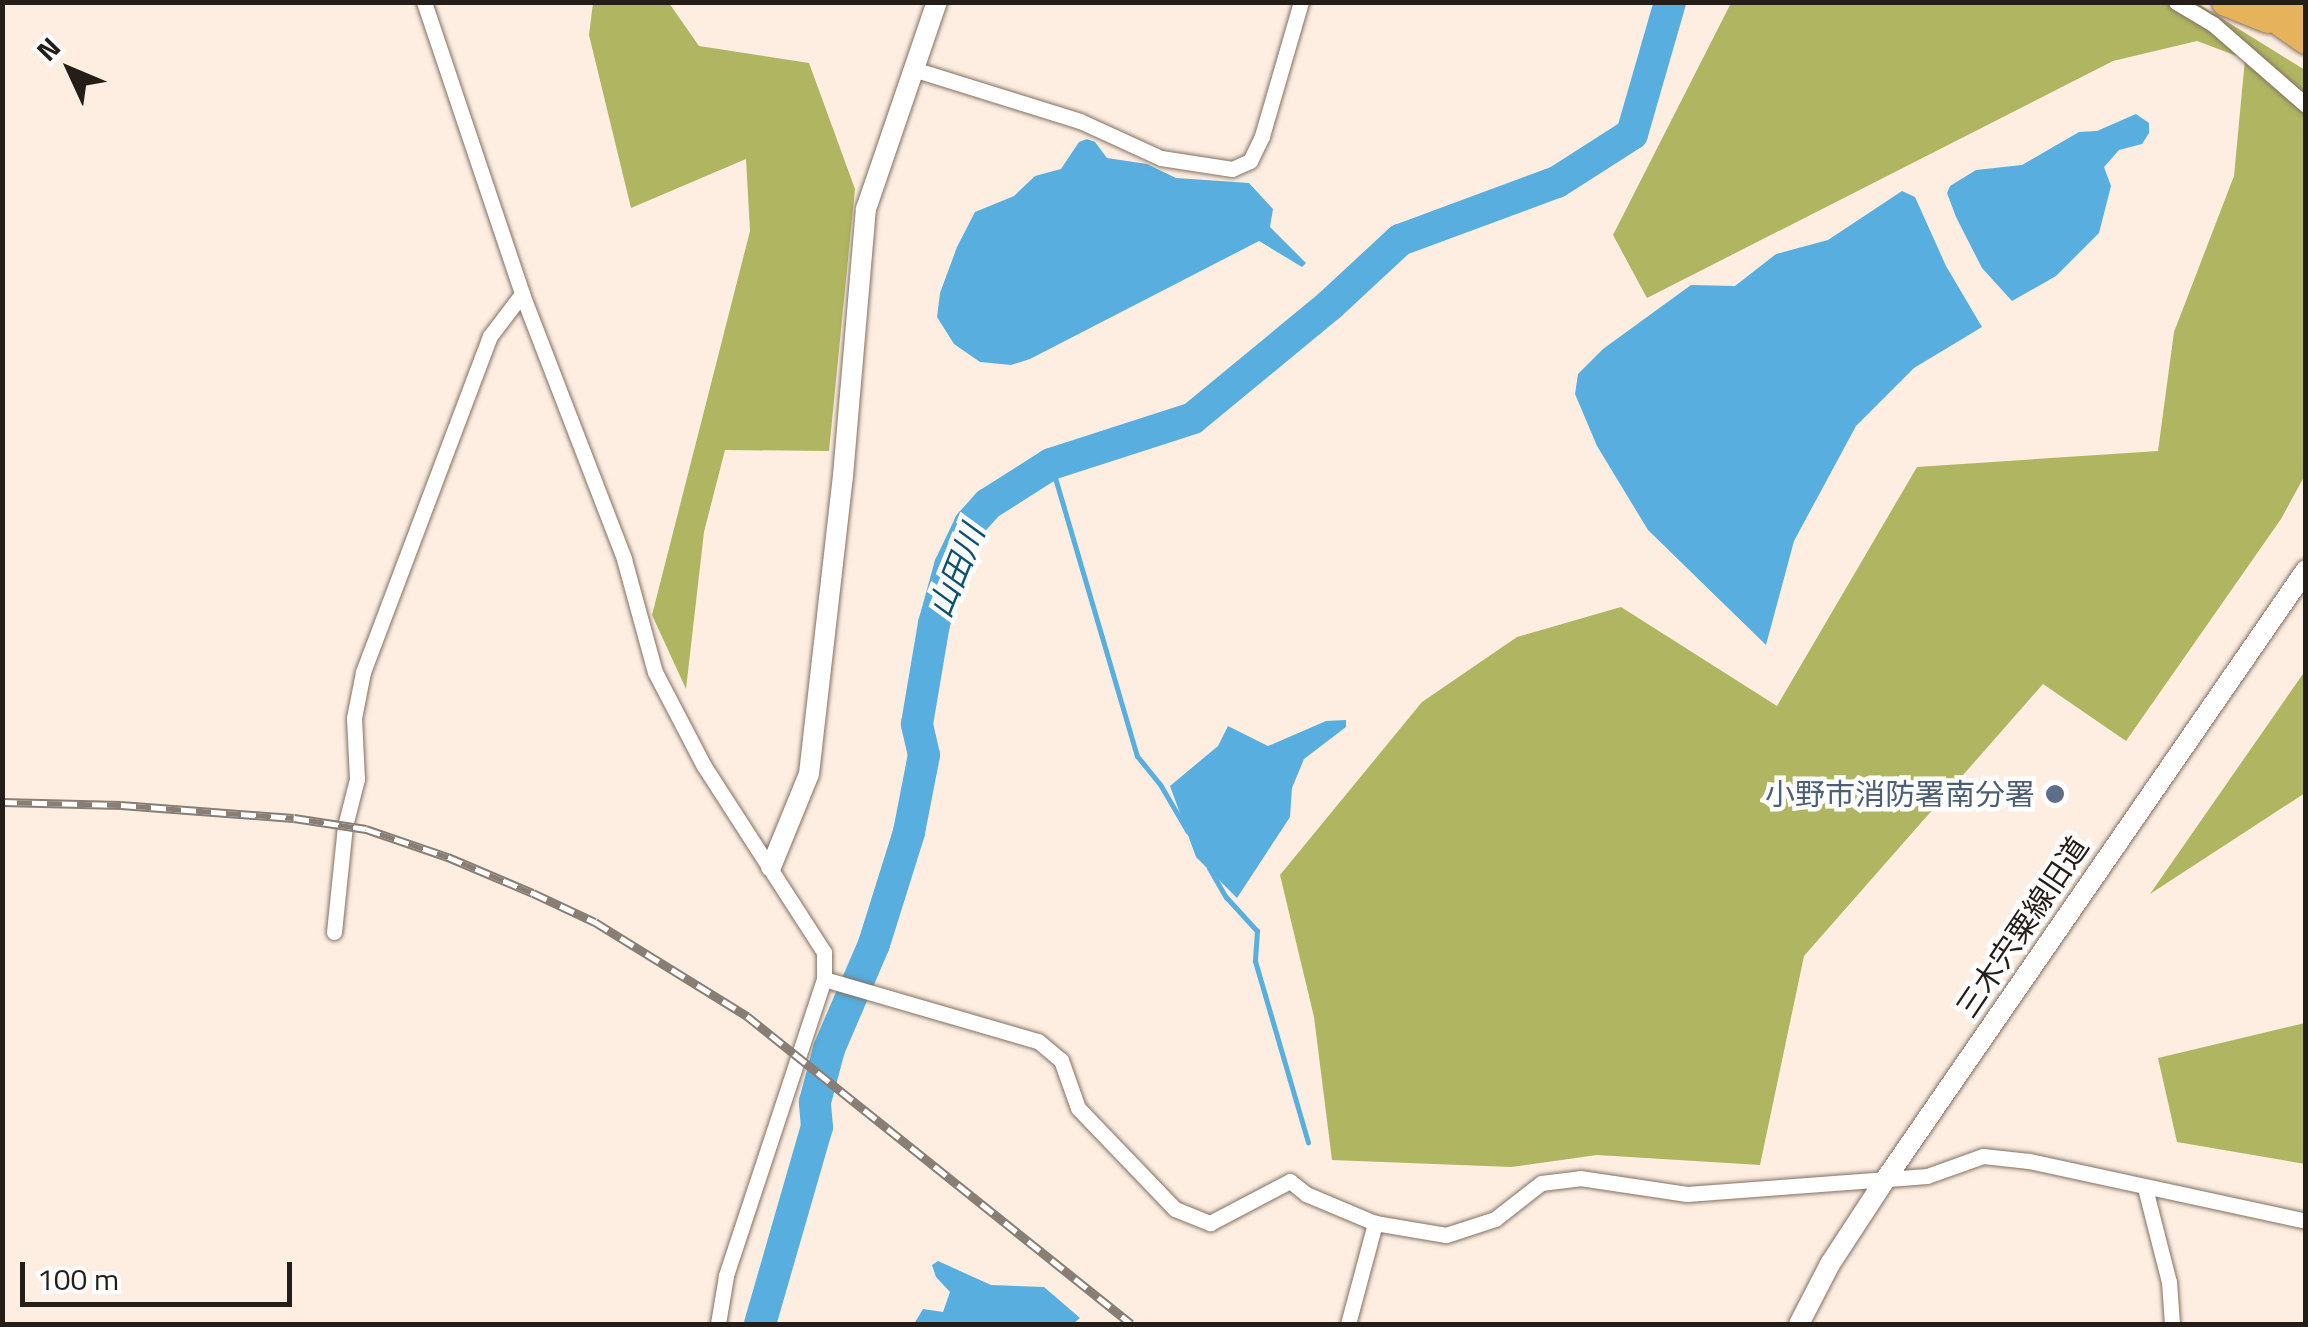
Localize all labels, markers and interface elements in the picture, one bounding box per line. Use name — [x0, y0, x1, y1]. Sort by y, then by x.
north arrow — [20, 20, 120, 120]
text: N — [26, 27, 70, 71]
water label: 山田川 — [920, 519, 992, 623]
place label: 小野市消防署南分署 — [1765, 776, 2035, 812]
marker: 小野市消防署南分署 — [2044, 783, 2066, 805]
street label: 三木宍粟線旧道 — [1948, 830, 2096, 1024]
scale bar — [25, 1242, 298, 1304]
text: 100 m — [37, 1256, 119, 1302]

